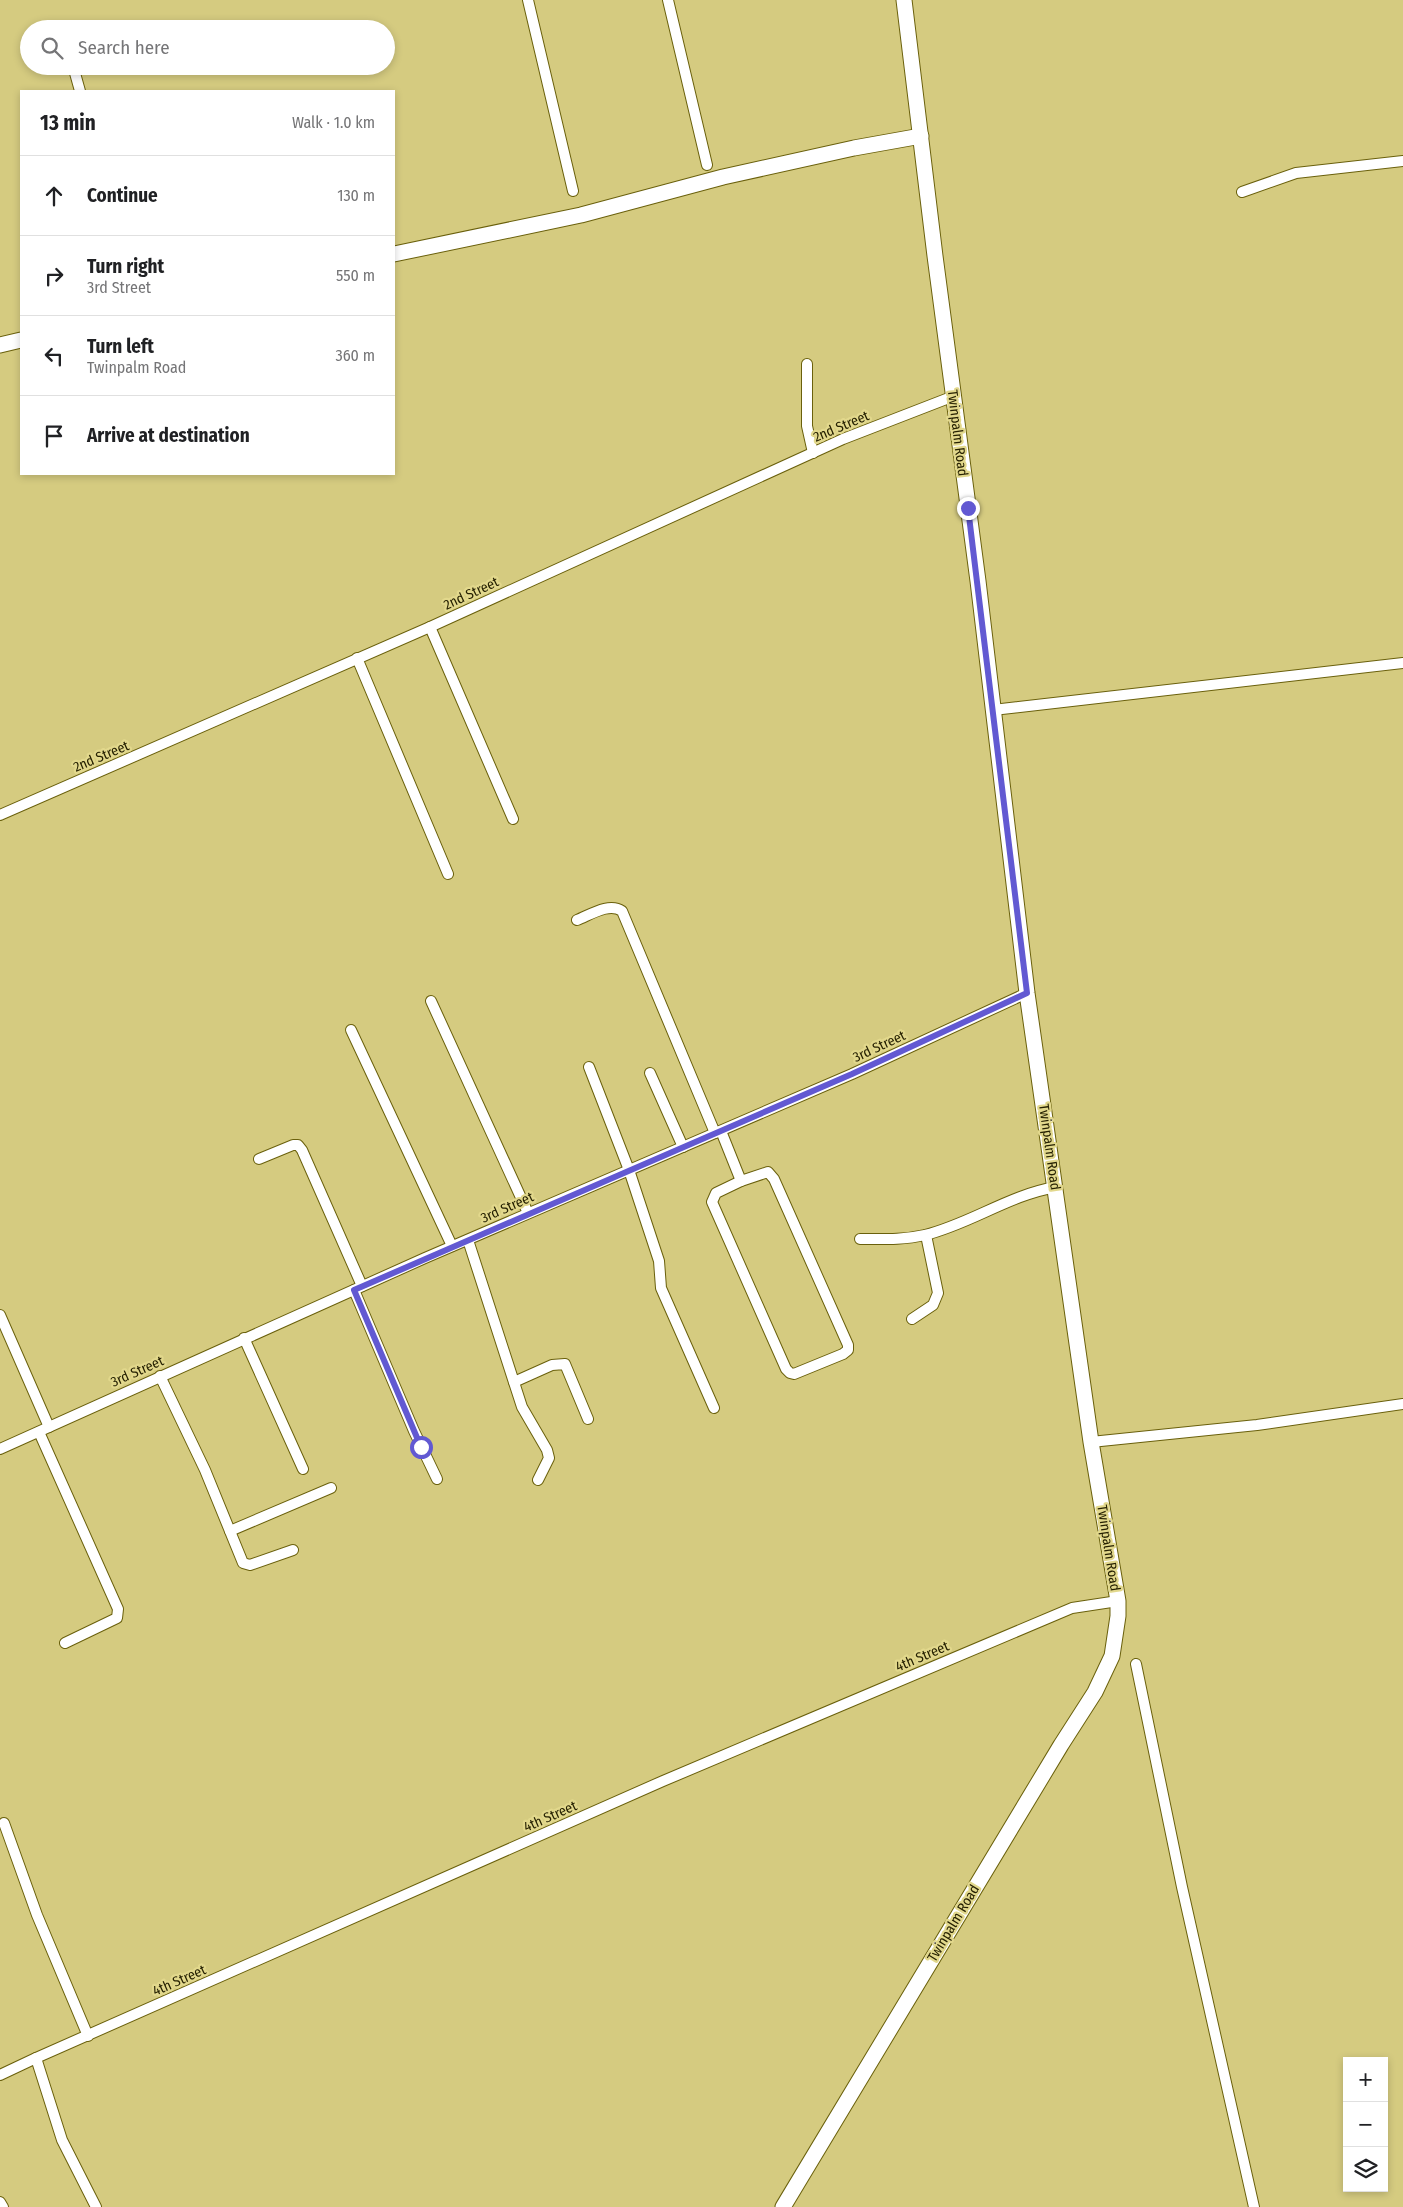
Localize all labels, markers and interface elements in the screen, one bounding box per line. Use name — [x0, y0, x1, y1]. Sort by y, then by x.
search box — [20, 20, 395, 75]
icon: search — [38, 34, 66, 62]
text: Search here — [78, 36, 170, 59]
text: 13 min — [40, 110, 96, 136]
text: Walk · 1.0 km — [292, 113, 375, 132]
icon: ahead — [40, 182, 68, 210]
text: Continue — [87, 184, 158, 207]
text: 130 m — [337, 186, 375, 205]
text: Turn right — [87, 255, 164, 278]
icon: right — [40, 262, 68, 290]
text: 550 m — [336, 266, 375, 285]
text: 3rd Street — [87, 278, 151, 297]
text: Turn left — [87, 335, 154, 358]
icon: left — [40, 342, 68, 370]
text: 360 m — [335, 346, 375, 365]
text: Twinpalm Road — [87, 358, 186, 377]
street label: Twinpalm Road — [944, 389, 971, 477]
street label: 2nd Street — [811, 407, 872, 446]
icon: arrive — [40, 422, 68, 450]
text: Arrive at destination — [87, 424, 250, 447]
route end — [957, 497, 980, 520]
street label: 2nd Street — [441, 573, 502, 614]
street label: 2nd Street — [71, 737, 132, 776]
street label: 3rd Street — [850, 1027, 909, 1066]
street label: Twinpalm Road — [1035, 1103, 1064, 1191]
street label: 3rd Street — [478, 1188, 537, 1227]
street label: 3rd Street — [108, 1352, 167, 1391]
route start — [410, 1436, 433, 1459]
street label: Twinpalm Road — [1093, 1504, 1124, 1592]
street label: 4th Street — [893, 1637, 952, 1675]
street label: 4th Street — [521, 1797, 580, 1836]
street label: Twinpalm Road — [924, 1882, 983, 1965]
street label: 4th Street — [150, 1961, 209, 2000]
map controls — [1343, 2057, 1388, 2192]
button: + — [1343, 2057, 1388, 2102]
button: − — [1343, 2102, 1388, 2147]
button: layers — [1343, 2147, 1388, 2192]

